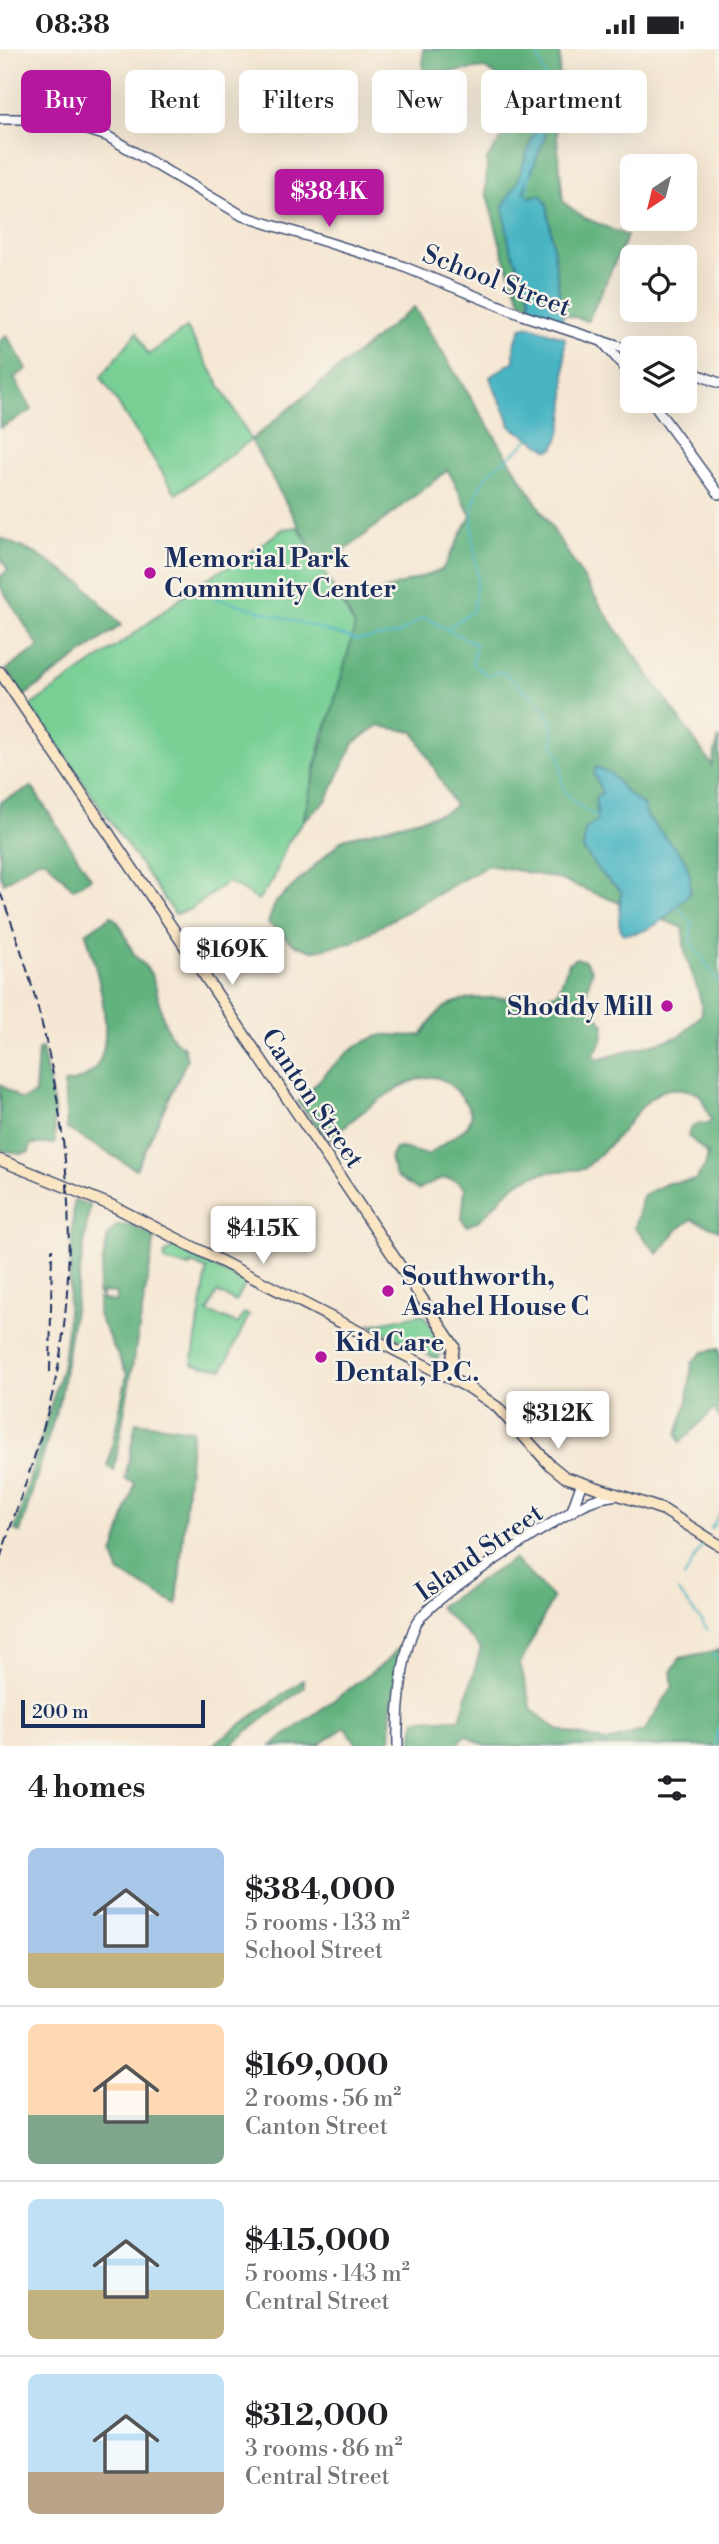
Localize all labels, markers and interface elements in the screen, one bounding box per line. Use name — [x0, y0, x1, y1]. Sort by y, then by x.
text: 08:38 — [35, 9, 110, 41]
chip: Buy — [21, 70, 111, 133]
chip: Rent — [125, 70, 225, 133]
chip: Filters — [239, 70, 358, 133]
chip: New — [372, 70, 467, 133]
chip: Apartment — [481, 70, 647, 133]
north arrow — [620, 154, 696, 231]
map controls — [620, 154, 697, 413]
pin: $384K — [280, 169, 378, 229]
text: $384K — [291, 178, 367, 206]
street label: School Street — [418, 238, 575, 324]
button: locate — [620, 245, 697, 322]
button: layers — [620, 336, 697, 413]
place label: Memorial Park Community Center — [164, 543, 396, 605]
marker: Memorial Park Community Center — [142, 565, 158, 581]
pin: $169K — [183, 927, 281, 987]
text: $169K — [196, 936, 268, 964]
place label: Shoddy Mill — [507, 991, 653, 1023]
marker: Shoddy Mill — [659, 998, 675, 1014]
street label: Canton Street — [254, 1023, 371, 1174]
pin: $415K — [214, 1207, 312, 1266]
text: $415K — [227, 1215, 299, 1243]
place label: Southworth, Asahel House C — [401, 1261, 589, 1323]
marker: Southworth, Asahel House C — [380, 1283, 396, 1299]
place label: Kid Care Dental, P.C. — [335, 1327, 479, 1389]
marker: Kid Care Dental, P.C. — [313, 1349, 329, 1365]
pin: $312K — [509, 1391, 607, 1451]
text: $312K — [522, 1400, 594, 1428]
street label: Island Street — [410, 1497, 550, 1608]
scale bar — [21, 1697, 205, 1729]
text: 200 m — [32, 1700, 89, 1724]
text: 4 homes — [28, 1769, 145, 1807]
icon: filters — [653, 1769, 691, 1807]
text: $384,000 — [245, 1871, 395, 1909]
icon: home — [84, 1876, 168, 1960]
text: 5 rooms · 133 m² — [245, 1909, 410, 1937]
text: School Street — [245, 1937, 383, 1965]
text: $169,000 — [245, 2047, 389, 2085]
icon: home — [84, 2052, 168, 2136]
text: 2 rooms · 56 m² — [245, 2085, 401, 2113]
text: Canton Street — [245, 2113, 388, 2141]
text: $415,000 — [245, 2222, 390, 2260]
icon: home — [84, 2227, 168, 2311]
text: 5 rooms · 143 m² — [245, 2260, 410, 2288]
text: Central Street — [245, 2288, 390, 2316]
text: $312,000 — [245, 2397, 389, 2435]
icon: home — [84, 2402, 168, 2486]
text: 3 rooms · 86 m² — [245, 2435, 402, 2463]
text: Central Street — [245, 2463, 390, 2491]

